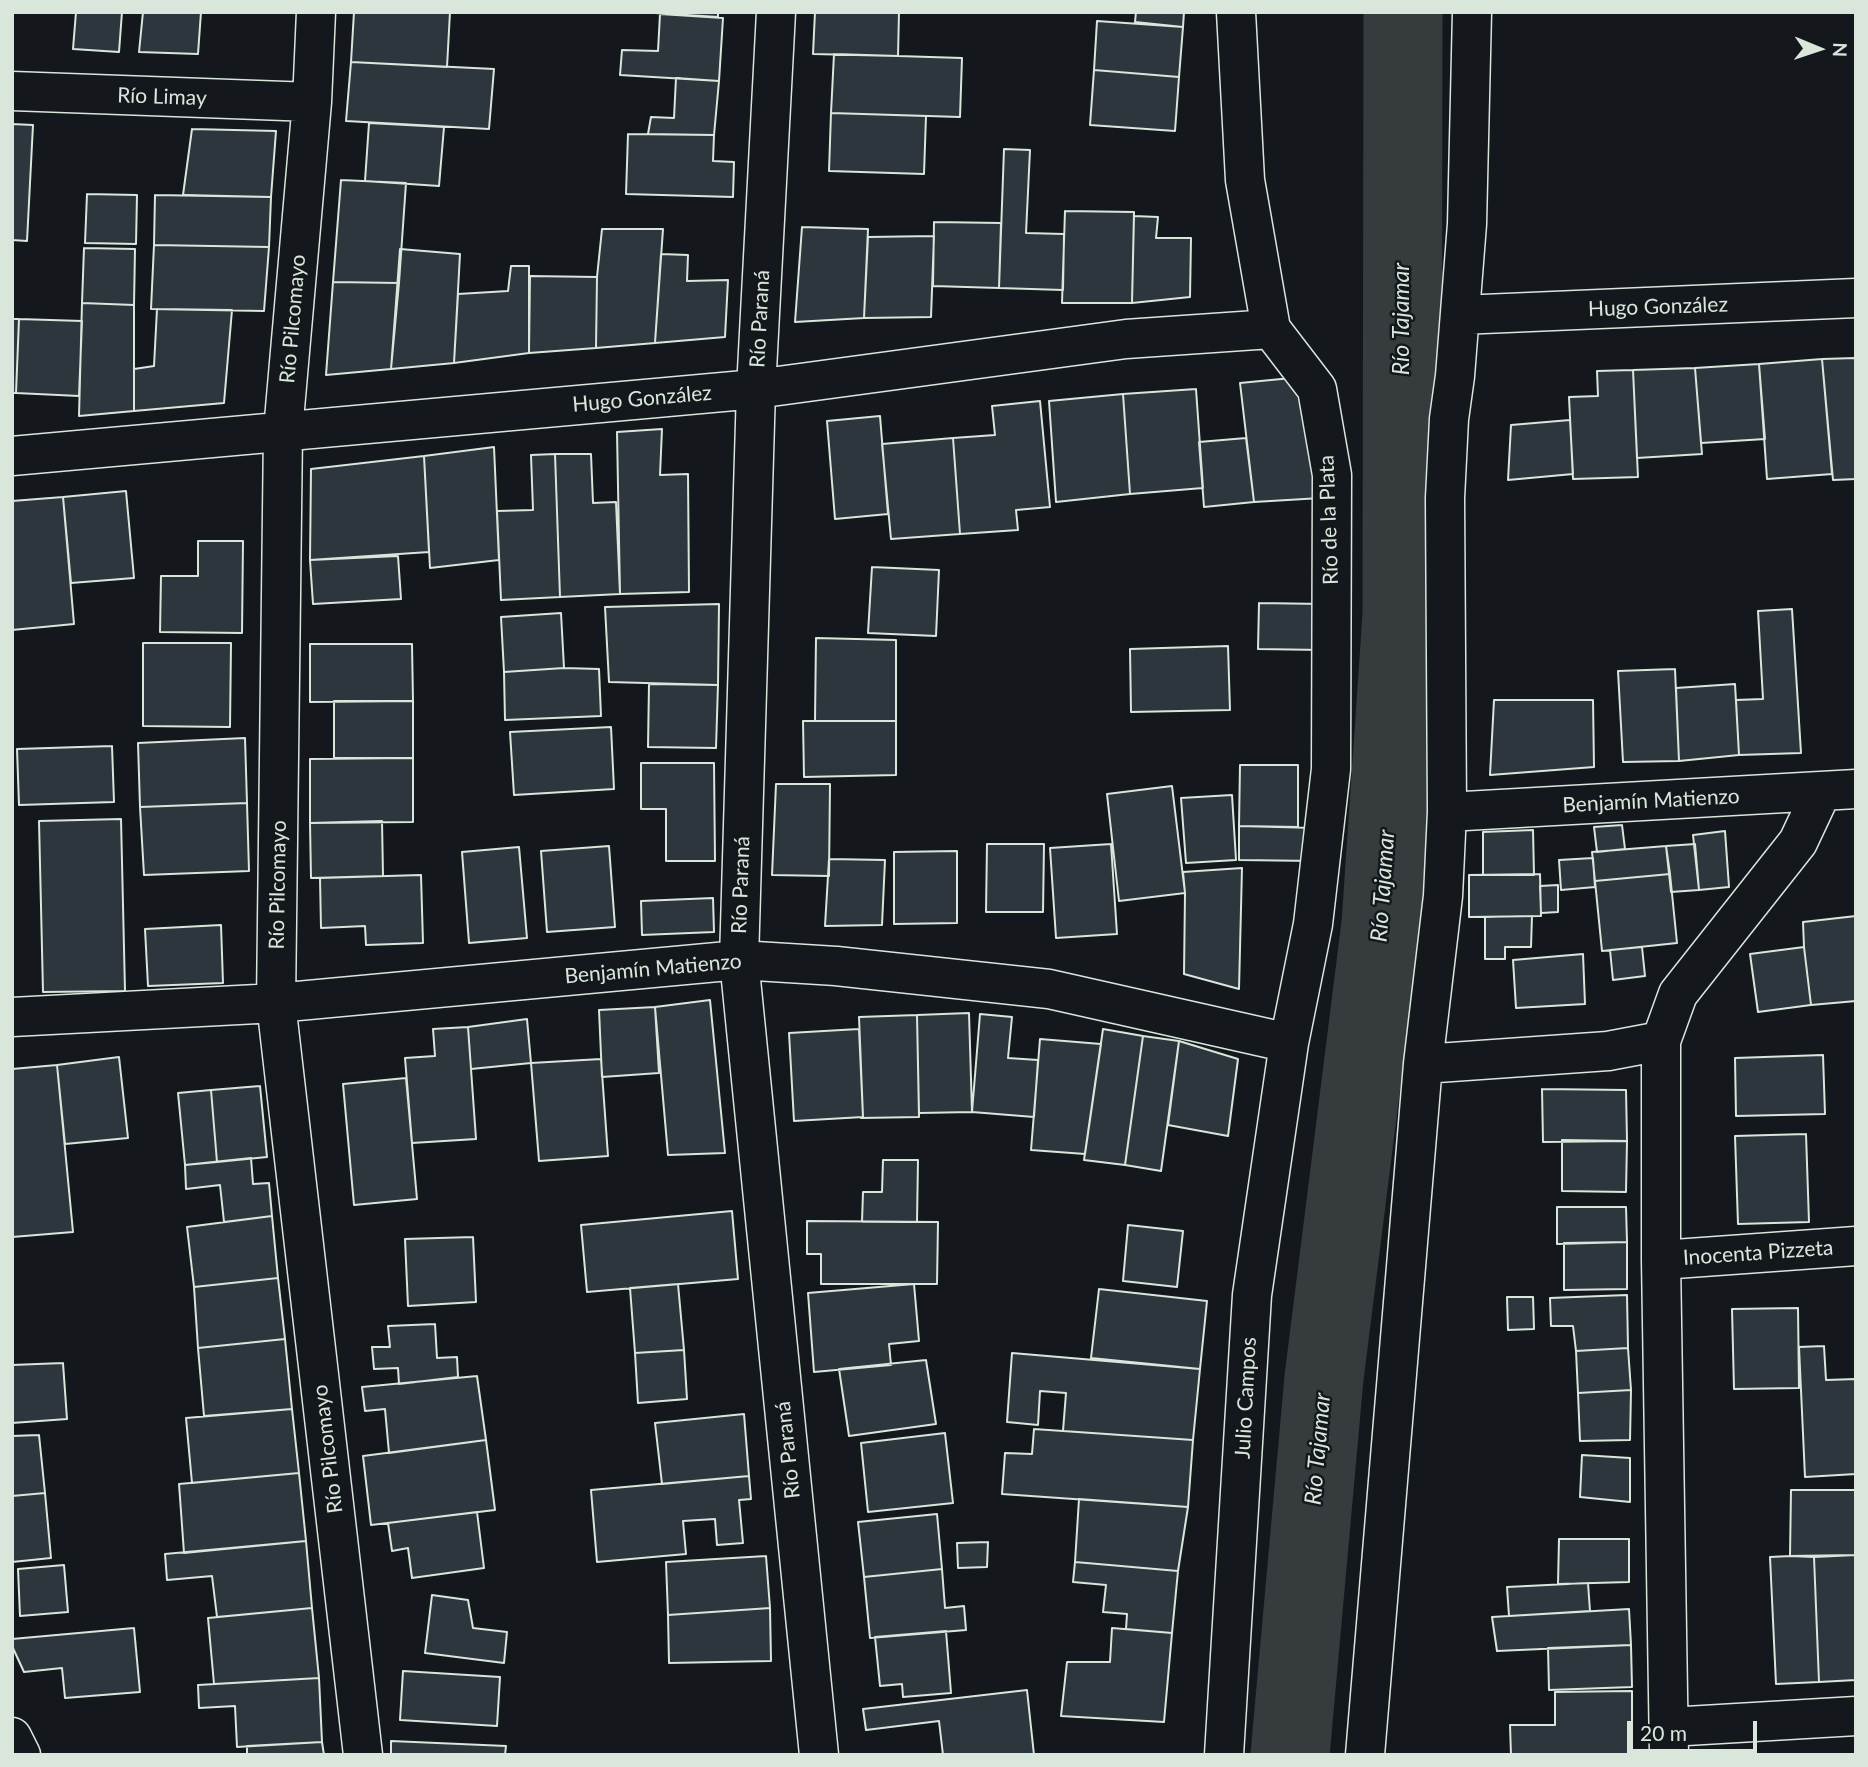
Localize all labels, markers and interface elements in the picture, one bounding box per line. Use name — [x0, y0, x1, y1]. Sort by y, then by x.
north arrow — [1784, 14, 1854, 84]
text: N — [1829, 42, 1852, 57]
street label: Río Limay — [117, 83, 207, 111]
street label: Río Pilcomayo — [275, 253, 311, 385]
water label: Río Tajamar — [1388, 263, 1416, 375]
street label: Río Paraná — [745, 269, 775, 369]
street label: Hugo González — [1588, 292, 1728, 322]
street label: Hugo González — [571, 380, 713, 418]
street label: Río de la Plata — [1314, 455, 1344, 585]
street label: Benjamín Matienzo — [1562, 784, 1740, 818]
street label: Río Pilcomayo — [264, 820, 292, 950]
water label: Río Tajamar — [1365, 829, 1401, 943]
street label: Río Paraná — [727, 836, 755, 934]
street label: Benjamín Matienzo — [563, 949, 743, 989]
street label: Inocenta Pizzeta — [1682, 1235, 1834, 1271]
street label: Julio Campos — [1230, 1336, 1262, 1460]
street label: Río Pilcomayo — [308, 1383, 348, 1515]
water label: Río Tajamar — [1299, 1392, 1337, 1506]
street label: Río Paraná — [770, 1400, 806, 1500]
scale bar — [1630, 1708, 1759, 1752]
text: 20 m — [1640, 1720, 1687, 1745]

